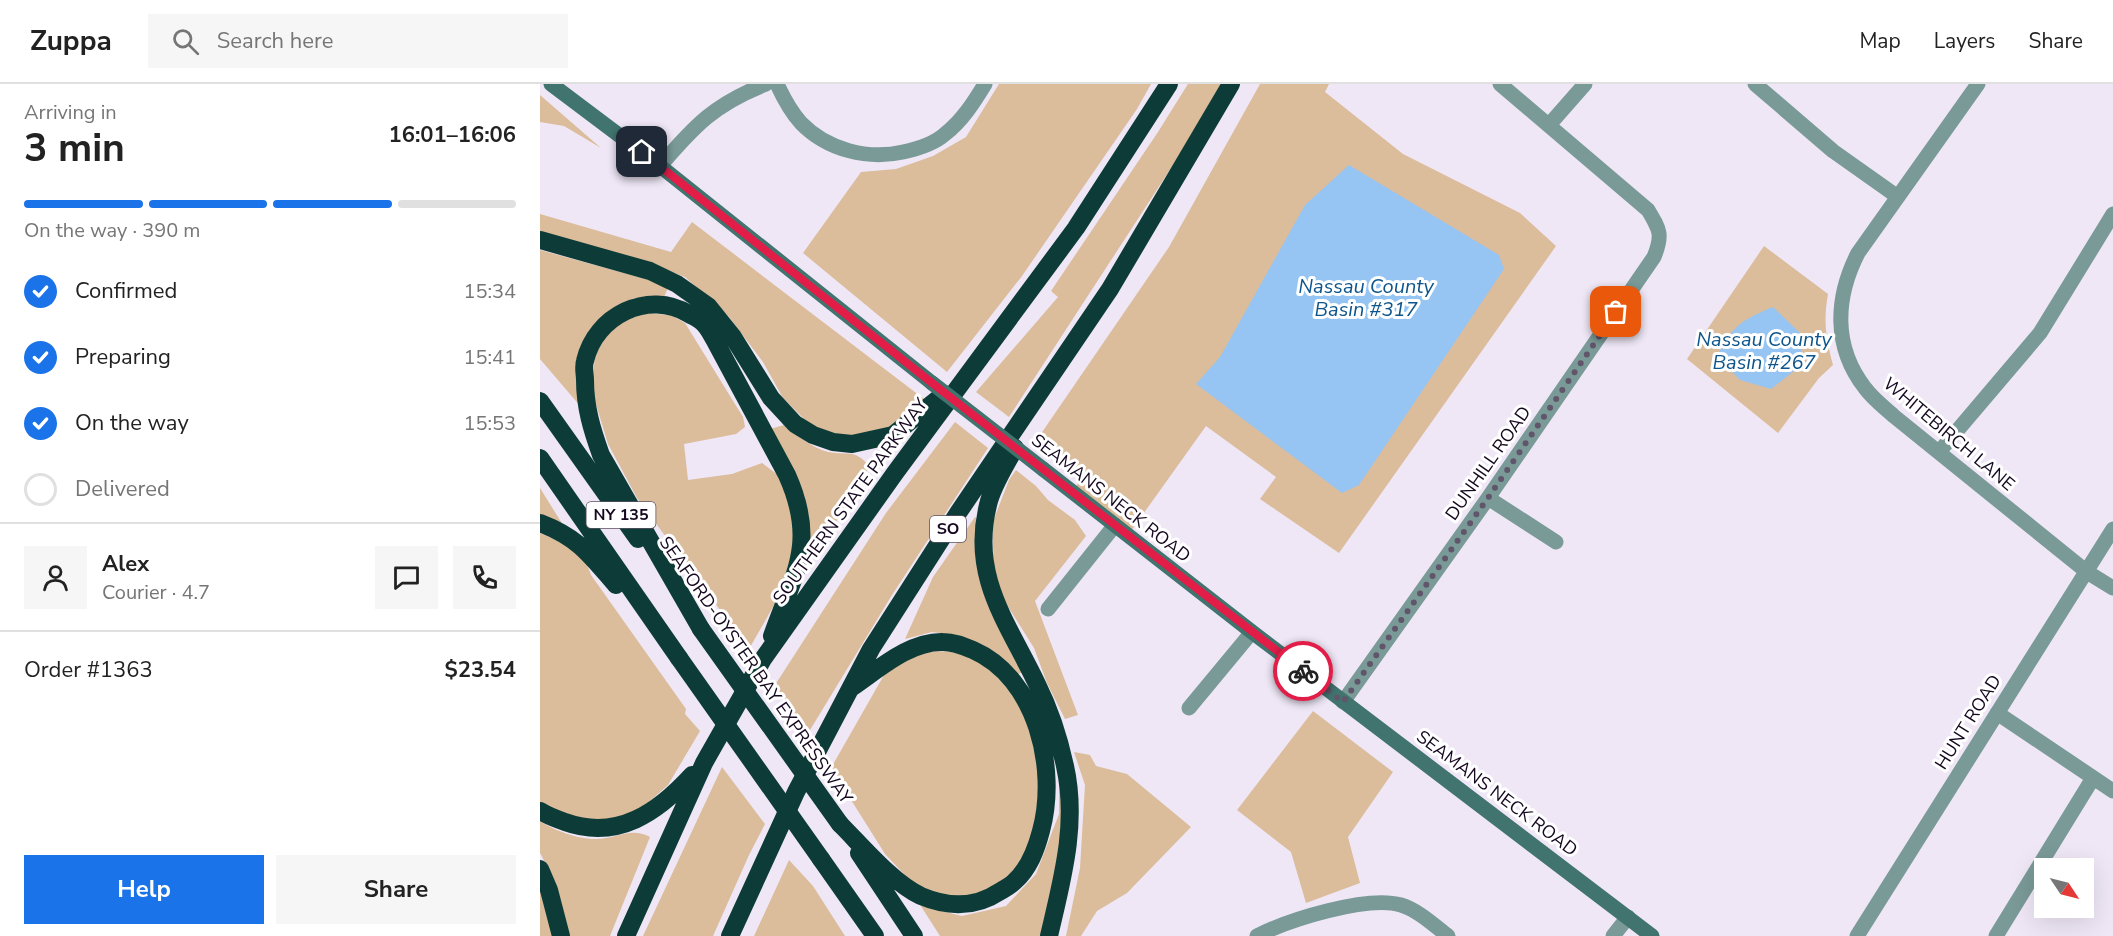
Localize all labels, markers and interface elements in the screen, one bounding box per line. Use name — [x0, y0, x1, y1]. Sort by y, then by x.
search box — [148, 14, 568, 68]
text: Zuppa — [30, 22, 112, 60]
icon: search — [169, 25, 202, 58]
text: Search here — [217, 26, 333, 56]
text: Map — [1859, 27, 1901, 55]
text: Layers — [1934, 27, 1995, 55]
text: Share — [2028, 27, 2083, 55]
text: Arriving in — [24, 99, 117, 126]
text: 16:01–16:06 — [388, 120, 516, 150]
text: 3 min — [24, 122, 125, 175]
pin — [616, 126, 667, 177]
icon: home — [625, 135, 658, 168]
text: On the way · 390 m — [24, 217, 200, 244]
water label: Nassau County Basin #317 — [1298, 273, 1434, 323]
icon: check — [24, 275, 57, 308]
text: Confirmed — [75, 276, 177, 306]
text: 15:34 — [463, 278, 516, 305]
pin — [1590, 286, 1641, 337]
icon: bag — [1599, 295, 1632, 328]
water label: Nassau County Basin #267 — [1696, 326, 1832, 376]
icon: check — [24, 341, 57, 374]
text: Preparing — [75, 342, 171, 372]
text: 15:41 — [463, 344, 516, 371]
street label: WHITEBIRCH LANE — [1878, 372, 2020, 496]
street label: SOUTHERN STATE PARKWAY — [767, 393, 933, 609]
street label: DUNHILL ROAD — [1440, 401, 1536, 525]
icon: check — [24, 407, 57, 440]
text: On the way — [75, 408, 189, 438]
text: 15:53 — [463, 410, 516, 437]
street label: SEAMANS NECK ROAD — [1026, 428, 1196, 568]
text: Delivered — [75, 474, 170, 504]
road number: NY 135 — [586, 502, 656, 528]
road number: SO — [930, 516, 966, 542]
street label: SEAFORD-OYSTER BAY EXPRESSWAY — [654, 531, 858, 809]
button: person — [24, 546, 87, 609]
button: chat — [375, 546, 438, 609]
button: phone — [453, 546, 516, 609]
text: Alex — [102, 549, 149, 579]
text: Courier · 4.7 — [102, 579, 210, 606]
courier — [1273, 641, 1333, 701]
text: Order #1363 — [24, 655, 153, 685]
text: $23.54 — [445, 655, 516, 685]
icon: bike — [1287, 655, 1320, 688]
street label: HUNT ROAD — [1929, 670, 2007, 774]
street label: SEAMANS NECK ROAD — [1412, 725, 1582, 861]
button: Help — [24, 855, 264, 924]
button: Share — [276, 855, 516, 924]
north arrow — [2034, 858, 2094, 918]
map controls — [2034, 858, 2094, 918]

